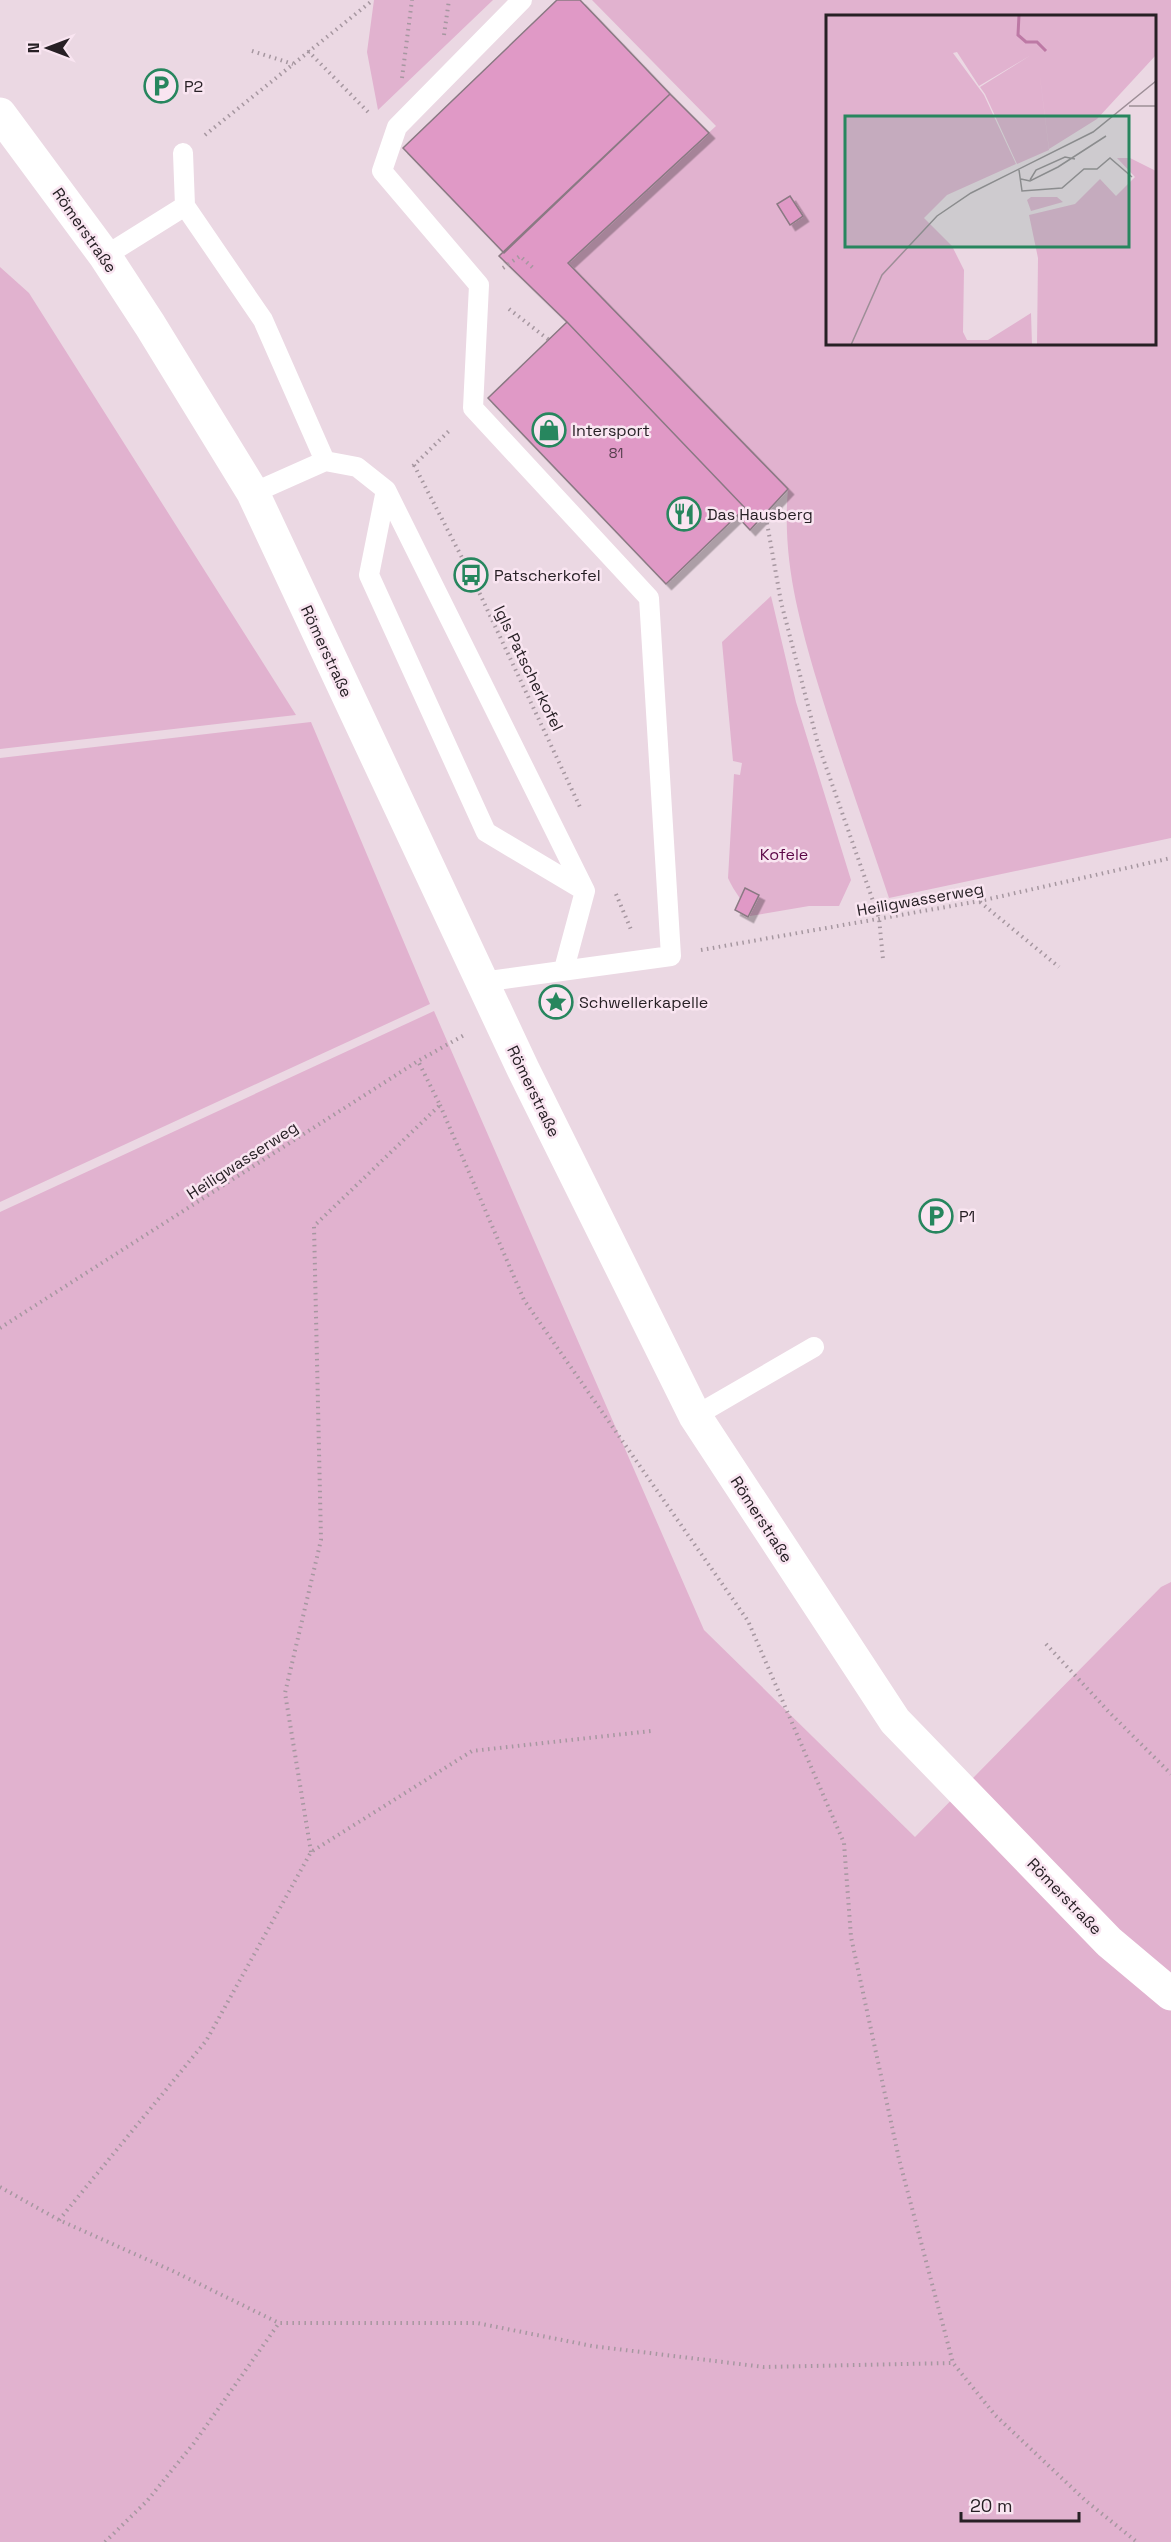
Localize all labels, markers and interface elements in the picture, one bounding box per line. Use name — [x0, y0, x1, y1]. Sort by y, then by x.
inset map — [826, 15, 1156, 345]
north arrow — [18, 18, 78, 78]
text: N — [23, 43, 44, 53]
parking icon: P2 — [143, 68, 179, 104]
place label: P2 — [184, 76, 203, 97]
street label: Römerstraße — [48, 184, 122, 277]
shop icon: Intersport — [531, 412, 567, 448]
place label: Intersport — [572, 420, 650, 441]
house number: 81 — [609, 444, 623, 462]
restaurant icon: Das Hausberg — [666, 496, 702, 532]
place label: Das Hausberg — [707, 504, 813, 525]
bus stop icon: Patscherkofel — [453, 557, 489, 593]
place label: Patscherkofel — [494, 565, 601, 586]
street label: Römerstraße — [296, 602, 357, 701]
street label: Igls Patscherkofel — [489, 602, 568, 735]
park label: Kofele — [760, 844, 808, 865]
street label: Heiligwasserweg — [855, 878, 985, 921]
place icon: Schwellerkapelle — [538, 984, 574, 1020]
place label: Schwellerkapelle — [579, 992, 708, 1013]
street label: Römerstraße — [502, 1042, 565, 1140]
street label: Heiligwasserweg — [183, 1117, 302, 1204]
parking icon: P1 — [918, 1198, 954, 1234]
place label: P1 — [959, 1206, 975, 1227]
street label: Römerstraße — [726, 1472, 797, 1567]
street label: Römerstraße — [1023, 1853, 1107, 1939]
scale bar — [961, 2485, 1080, 2523]
text: 20 m — [970, 2494, 1013, 2517]

